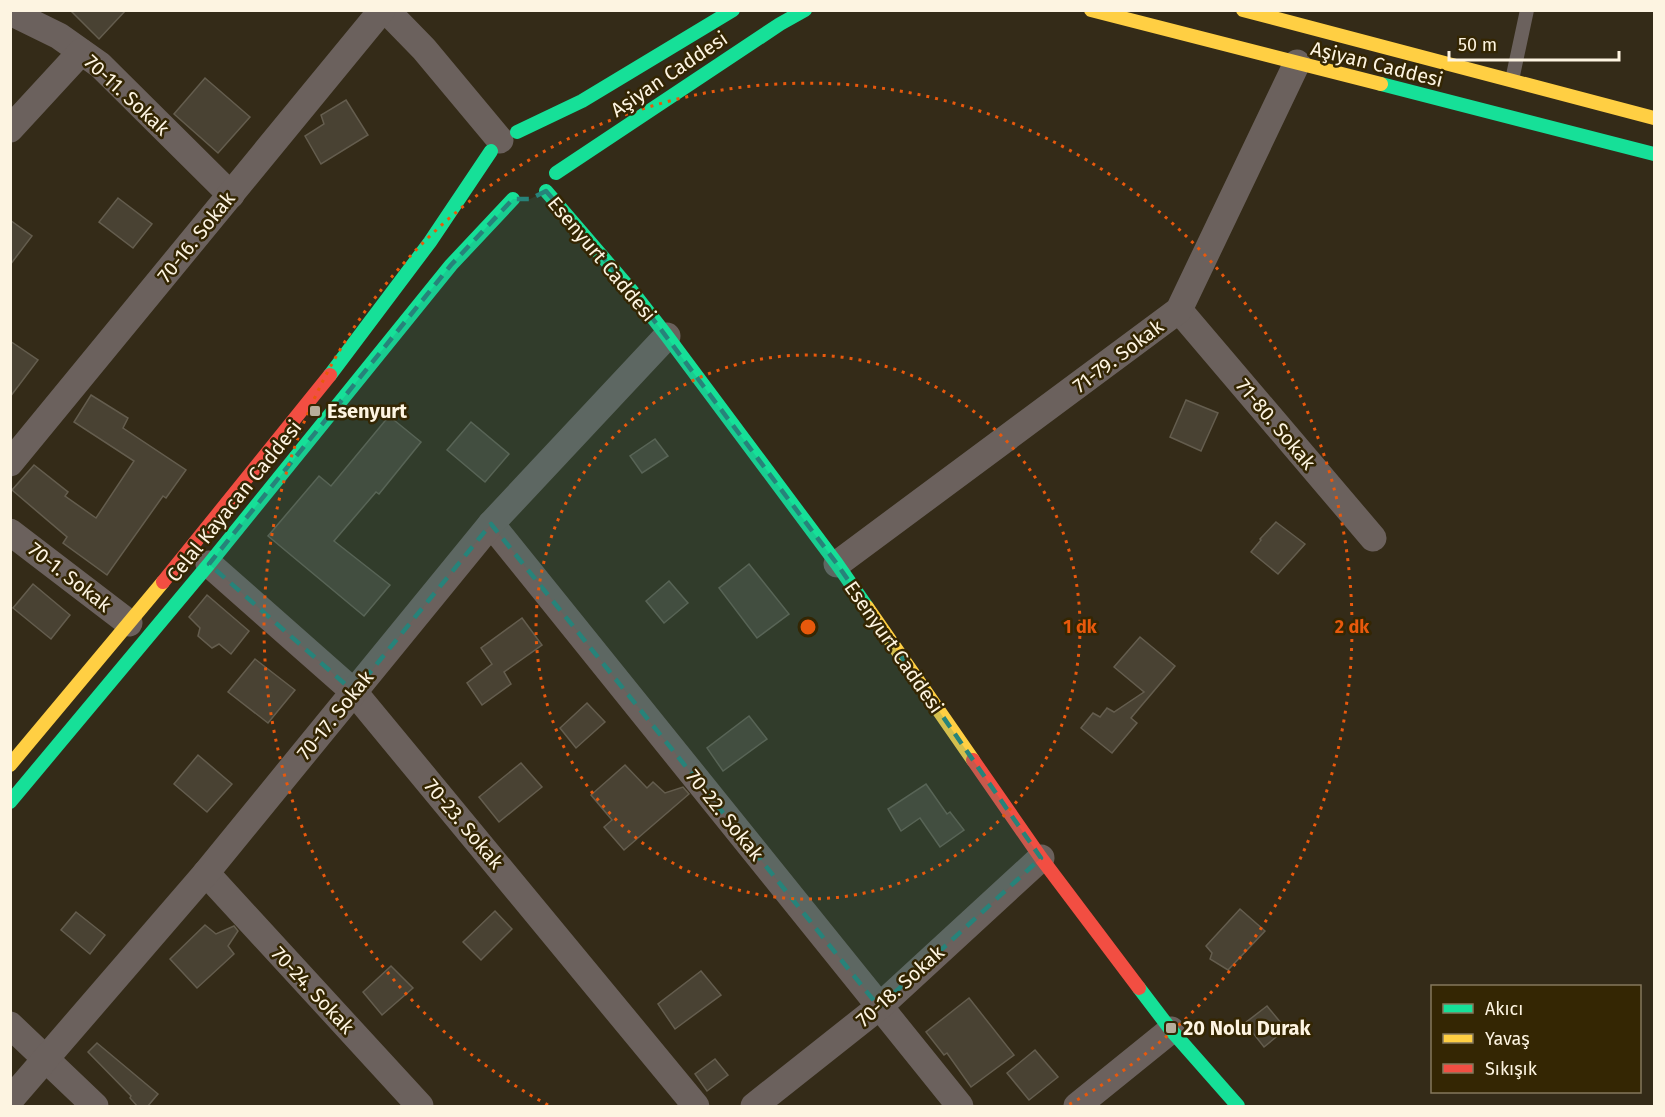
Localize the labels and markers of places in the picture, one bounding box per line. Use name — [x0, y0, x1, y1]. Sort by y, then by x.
place label: Esenyurt — [327, 399, 407, 423]
marker: Esenyurt — [308, 404, 322, 418]
centre of rings — [798, 617, 818, 637]
place label: 20 Nolu Durak — [1183, 1016, 1312, 1040]
marker: 20 Nolu Durak — [1164, 1021, 1178, 1035]

